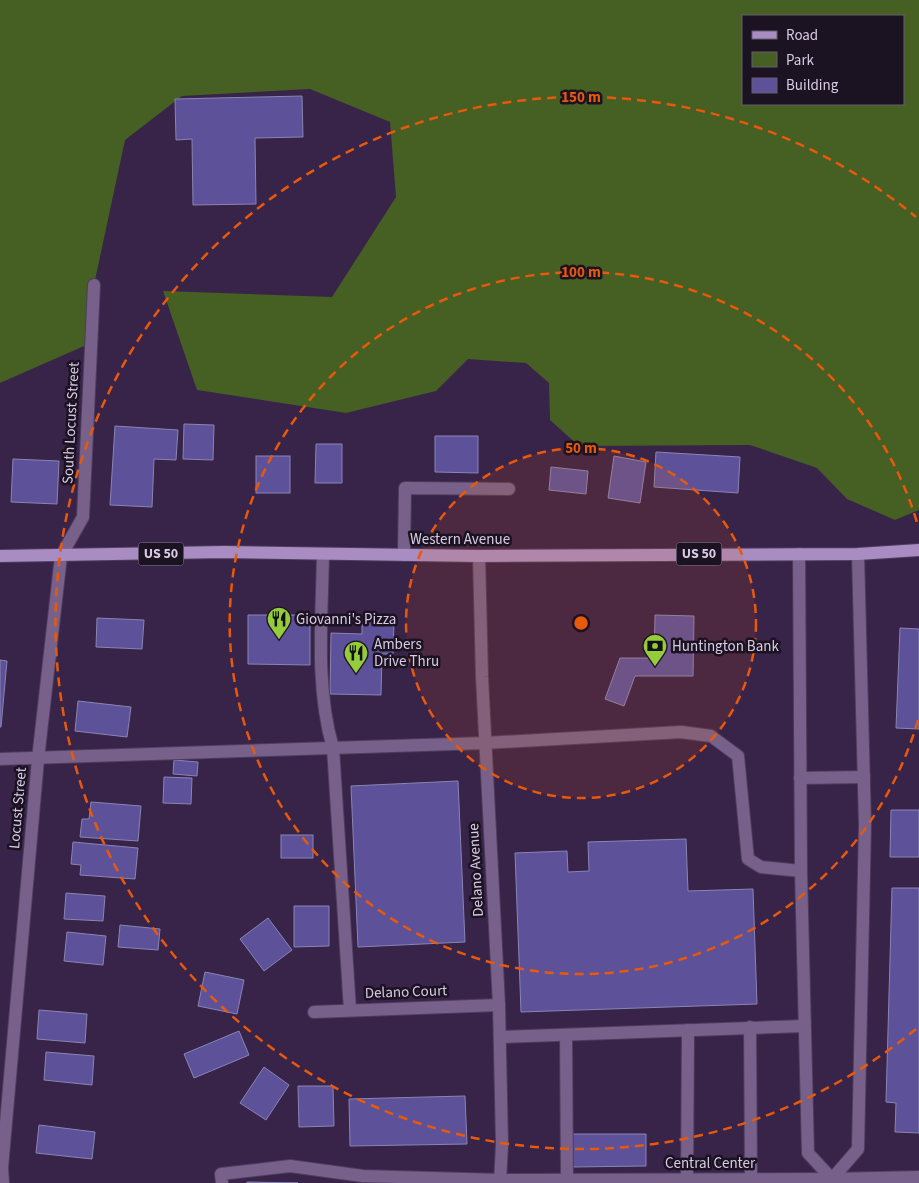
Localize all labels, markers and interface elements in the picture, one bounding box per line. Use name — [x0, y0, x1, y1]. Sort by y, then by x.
legend — [742, 15, 904, 105]
text: Road — [786, 25, 818, 46]
text: Park — [786, 50, 815, 71]
text: Building — [786, 75, 839, 96]
text: 150 m — [561, 87, 601, 108]
text: 100 m — [561, 262, 601, 283]
street label: South Locust Street — [57, 361, 85, 485]
text: 50 m — [565, 438, 597, 459]
street label: Western Avenue — [410, 529, 510, 550]
road number: US 50 — [138, 542, 184, 566]
road number: US 50 — [676, 542, 722, 566]
restaurant icon: Giovanni's Pizza — [266, 606, 292, 640]
place label: Giovanni's Pizza — [296, 609, 396, 630]
centre of rings — [572, 614, 590, 632]
bank icon: Huntington Bank — [642, 633, 668, 667]
place label: Ambers Drive Thru — [374, 634, 439, 672]
place label: Huntington Bank — [672, 636, 779, 657]
restaurant icon: Ambers Drive Thru — [343, 640, 369, 674]
street label: Locust Street — [4, 766, 32, 850]
street label: Delano Avenue — [463, 823, 489, 917]
street label: Delano Court — [364, 980, 448, 1004]
street label: Central Center — [665, 1153, 756, 1174]

